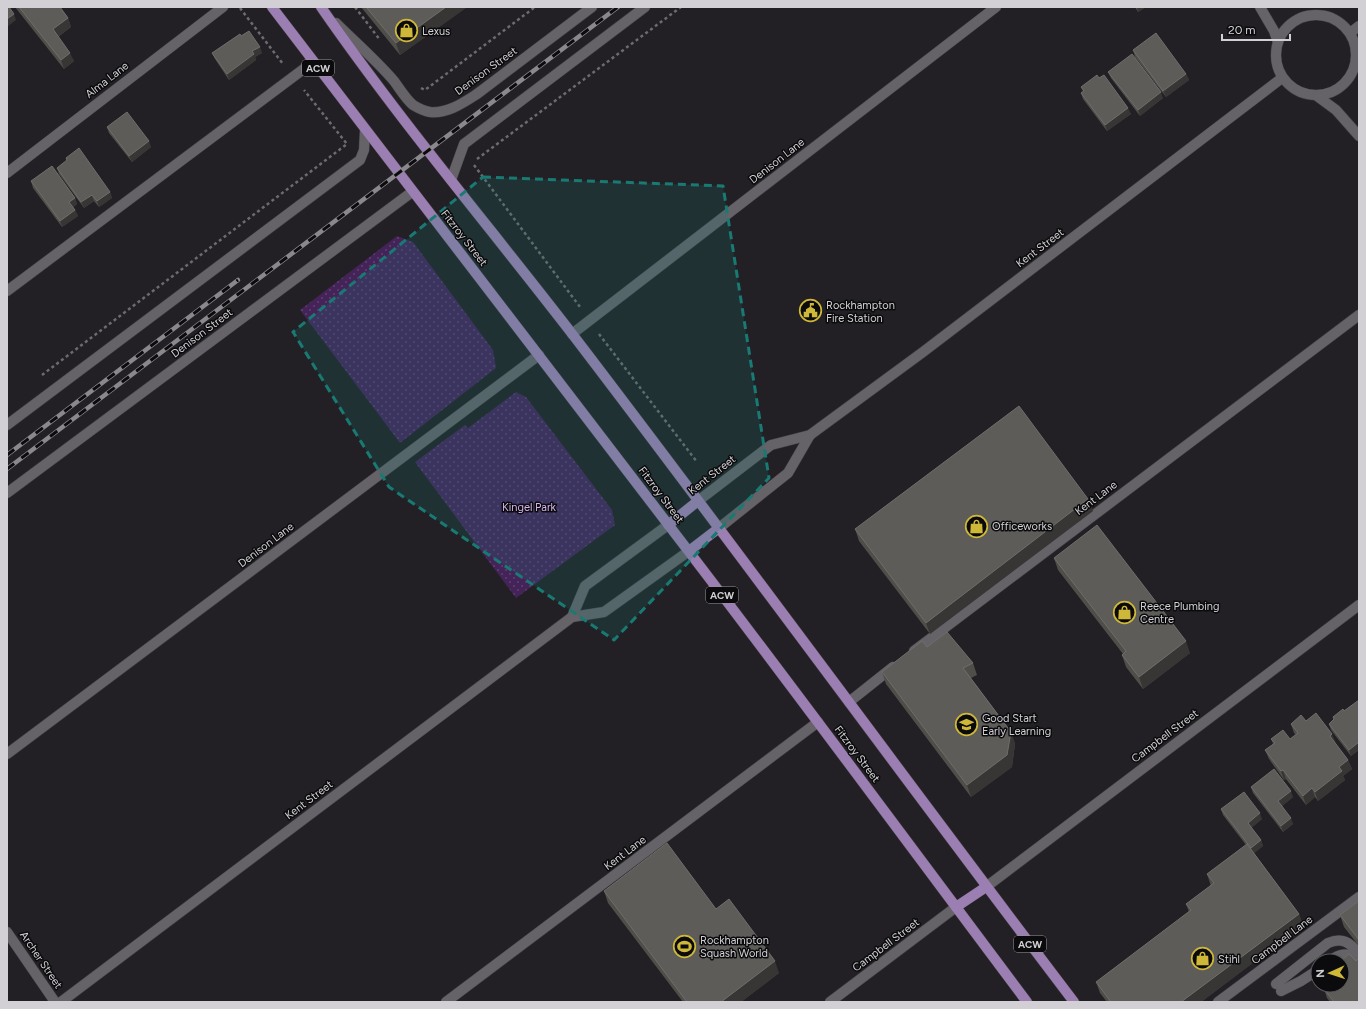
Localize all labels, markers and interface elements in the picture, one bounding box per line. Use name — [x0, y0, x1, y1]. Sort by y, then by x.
scale bar — [1222, 16, 1290, 42]
shop icon: Lexus — [394, 18, 420, 44]
text: 20 m — [1228, 23, 1256, 37]
place label: Lexus — [422, 25, 450, 38]
street label: Denison Street — [452, 44, 520, 98]
street label: Alma Lane — [83, 59, 131, 101]
road number: ACW — [302, 60, 334, 76]
street label: Denison Lane — [747, 136, 807, 186]
street label: Fitzroy Street — [438, 207, 490, 269]
street label: Kent Street — [1014, 226, 1066, 270]
public building icon: Rockhampton Fire Station — [798, 298, 824, 324]
place label: Rockhampton Fire Station — [826, 299, 895, 325]
street label: Denison Street — [169, 306, 235, 360]
street label: Kent Street — [686, 453, 738, 497]
street label: Fitzroy Street — [636, 464, 686, 526]
street label: Kent Lane — [1072, 478, 1120, 518]
park label: Kingel Park — [502, 501, 557, 514]
shop icon: Officeworks — [963, 513, 989, 539]
street label: Denison Lane — [236, 520, 296, 570]
place label: Officeworks — [992, 520, 1052, 533]
road number: ACW — [706, 587, 738, 603]
shop icon: Reece Plumbing Centre — [1111, 599, 1137, 625]
place label: Reece Plumbing Centre — [1140, 600, 1219, 626]
street label: Campbell Street — [1129, 707, 1201, 765]
school or university icon: Good Start Early Learning — [953, 711, 979, 737]
place label: Good Start Early Learning — [982, 712, 1051, 738]
street label: Fitzroy Street — [832, 723, 882, 785]
street label: Kent Street — [283, 778, 335, 822]
street label: Kent Lane — [601, 833, 649, 873]
street label: Campbell Lane — [1249, 913, 1315, 967]
street label: Campbell Street — [850, 916, 922, 974]
street label: Archer Street — [17, 929, 65, 991]
sports icon: Rockhampton Squash World — [671, 933, 697, 959]
place label: Rockhampton Squash World — [700, 934, 769, 960]
road number: ACW — [1014, 936, 1046, 952]
shop icon: Stihl — [1189, 946, 1215, 972]
place label: Stihl — [1218, 953, 1240, 966]
north arrow — [1310, 953, 1350, 993]
text: N — [1314, 969, 1327, 978]

